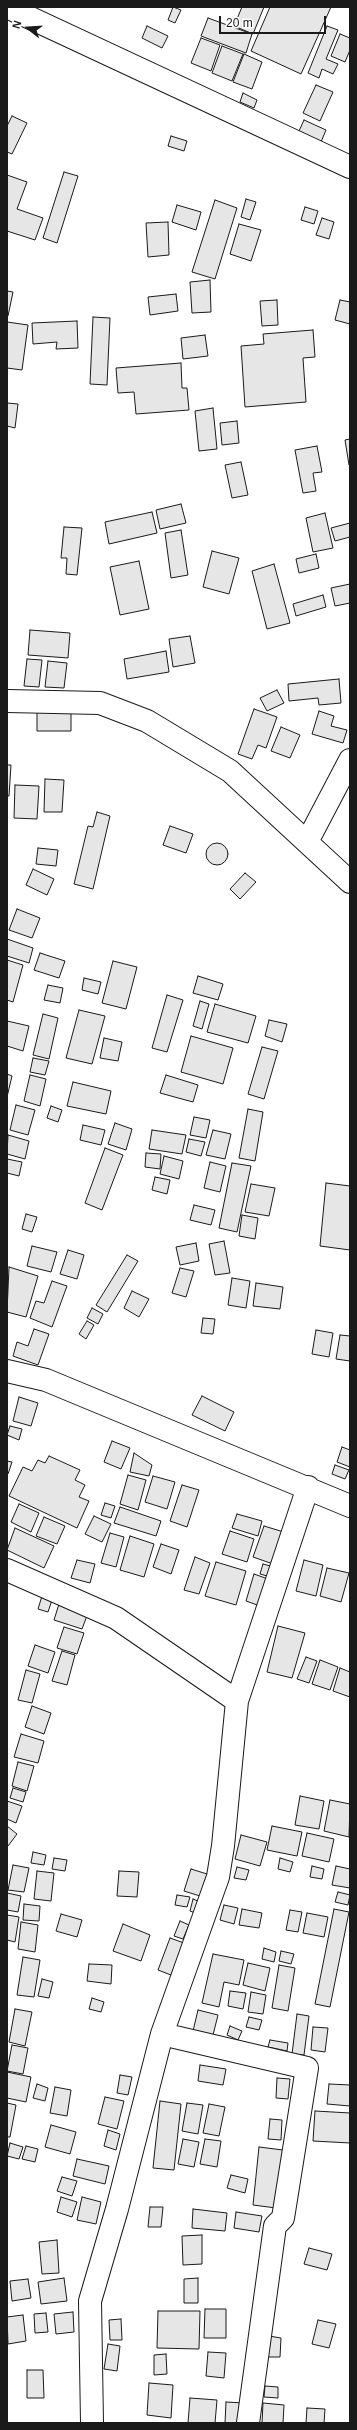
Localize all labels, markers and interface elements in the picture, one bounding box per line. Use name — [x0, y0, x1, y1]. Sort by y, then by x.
north arrow — [8, 8, 48, 48]
scale bar — [221, 8, 328, 34]
text: 20 m — [226, 16, 253, 30]
text: N — [10, 19, 23, 30]

